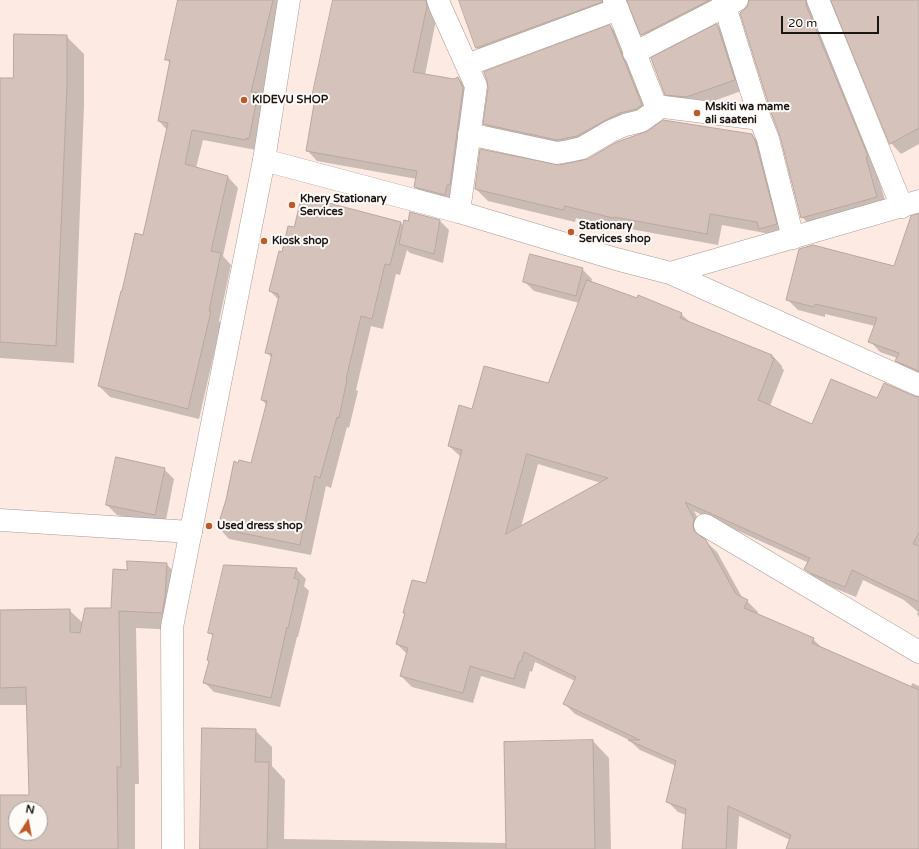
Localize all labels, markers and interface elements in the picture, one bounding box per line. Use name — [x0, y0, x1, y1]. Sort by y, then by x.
scale bar — [783, 8, 881, 34]
text: 20 m — [788, 16, 817, 30]
place label: KIDEVU SHOP — [252, 93, 328, 107]
marker: KIDEVU SHOP — [239, 95, 249, 105]
place label: Mskiti wa mame ali saateni — [705, 100, 790, 126]
marker: Mskiti wa mame ali saateni — [692, 108, 702, 118]
place label: Khery Stationary Services — [300, 192, 387, 218]
marker: Khery Stationary Services — [287, 200, 297, 210]
place label: Stationary Services shop — [579, 219, 651, 245]
marker: Stationary Services shop — [566, 227, 576, 237]
place label: Kiosk shop — [272, 234, 329, 248]
marker: Kiosk shop — [259, 236, 269, 246]
place label: Used dress shop — [217, 519, 303, 533]
marker: Used dress shop — [204, 521, 214, 531]
north arrow — [8, 801, 48, 841]
text: N — [25, 802, 36, 817]

